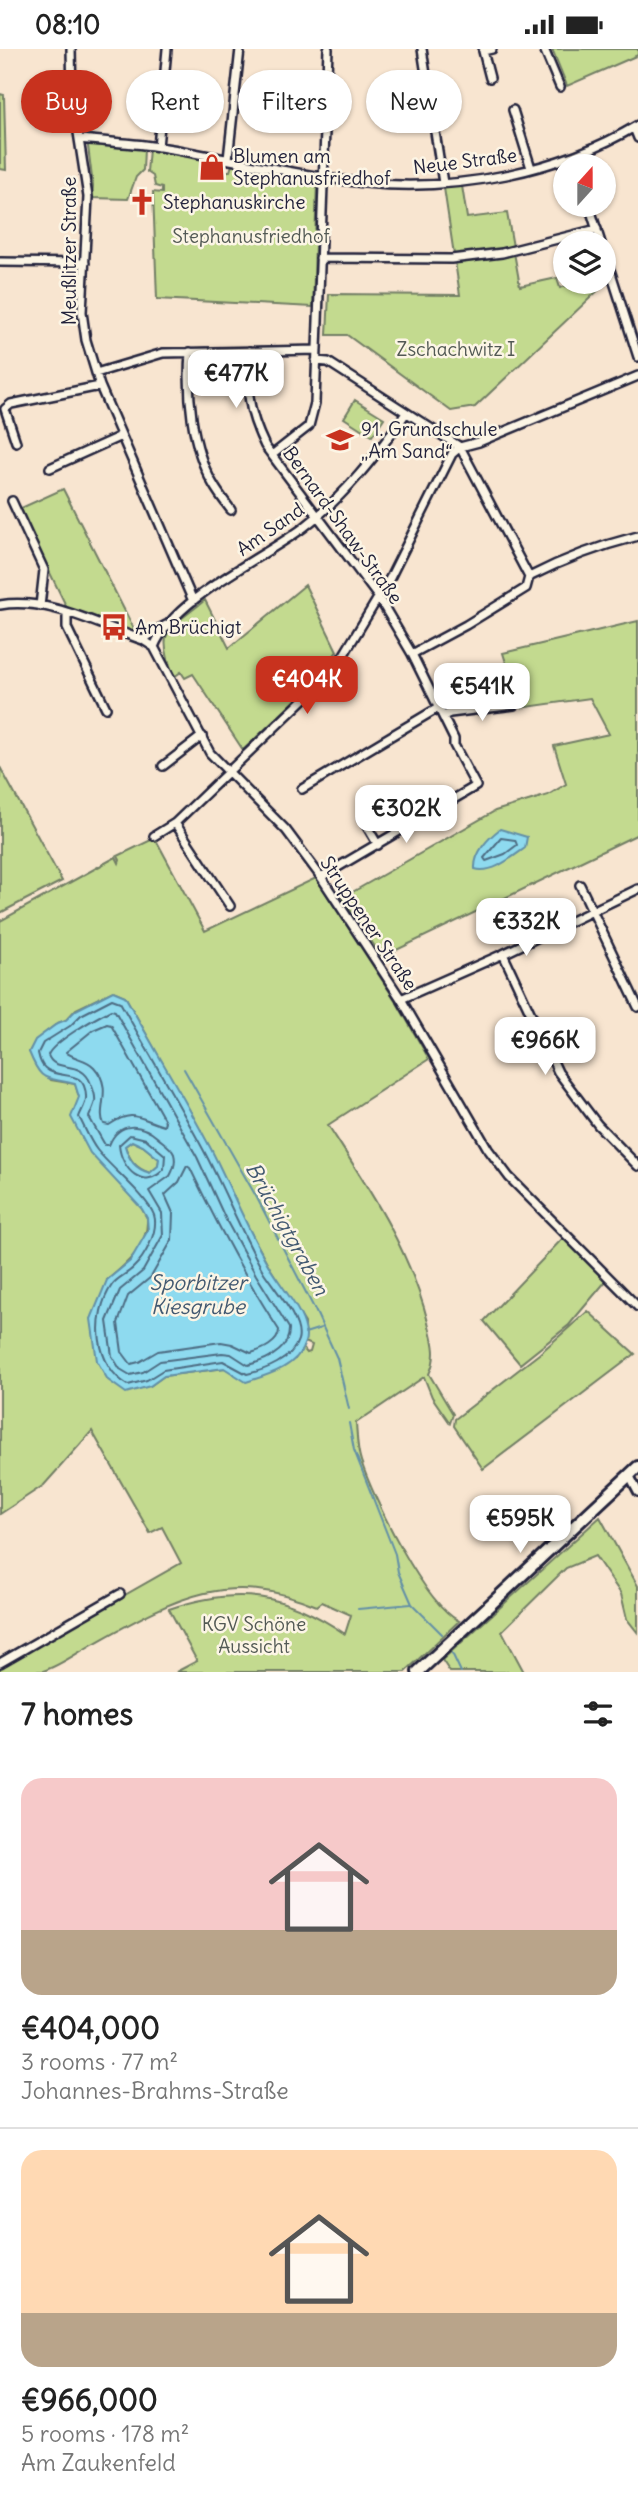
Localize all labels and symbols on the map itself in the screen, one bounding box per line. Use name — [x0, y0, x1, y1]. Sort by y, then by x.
street label: Neue Straße — [412, 143, 518, 179]
place label: Blumen am Stephanusfriedhof — [233, 144, 391, 190]
shop icon: Blumen am Stephanusfriedhof — [197, 152, 227, 182]
north arrow — [553, 154, 616, 217]
street label: Meußlitzer Straße — [57, 177, 81, 325]
church icon: Stephanuskirche — [127, 187, 157, 217]
place label: Stephanuskirche — [163, 190, 305, 214]
park label: Stephanusfriedhof — [172, 224, 330, 248]
park label: Zschachwitz I — [397, 337, 515, 361]
pin: €477K — [187, 351, 285, 410]
place label: 91. Grundschule „Am Sand“ — [361, 417, 497, 463]
school or university icon: 91. Grundschule „Am Sand“ — [325, 425, 355, 455]
street label: Bernard-Shaw-Straße — [278, 442, 408, 608]
street label: Am Sand — [232, 497, 308, 561]
bus stop icon: Am Brüchigt — [99, 612, 129, 642]
place label: Am Brüchigt — [135, 615, 241, 639]
pin: €404K — [258, 657, 356, 716]
pin: €541K — [433, 663, 531, 723]
pin: €302K — [357, 785, 455, 845]
street label: Struppener Straße — [315, 851, 423, 995]
pin: €332K — [477, 899, 575, 958]
pin: €966K — [496, 1017, 594, 1077]
water label: Brüchigtgraben — [240, 1158, 336, 1301]
water label: Sporbitzer Kiesgrube — [150, 1269, 249, 1320]
pin: €595K — [471, 1495, 569, 1555]
park label: KGV Schöne Aussicht — [202, 1612, 306, 1658]

